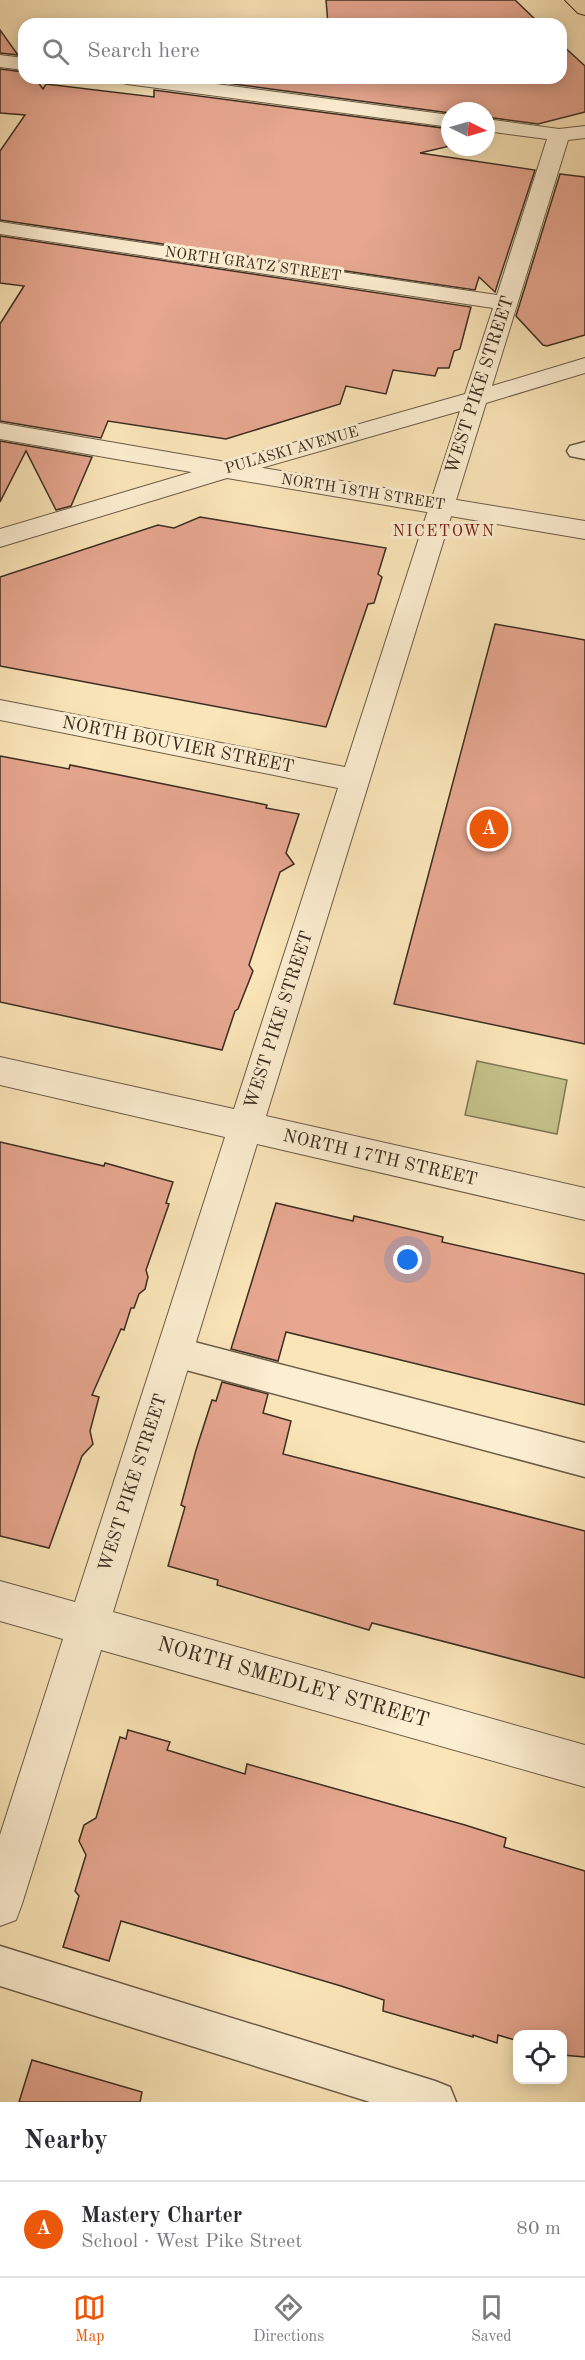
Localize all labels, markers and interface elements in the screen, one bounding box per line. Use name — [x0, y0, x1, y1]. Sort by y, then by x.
search box — [18, 18, 567, 84]
icon: search — [39, 35, 72, 68]
text: Search here — [87, 40, 200, 62]
north arrow — [441, 102, 495, 156]
street label: NORTH GRATZ STREET — [164, 245, 342, 285]
street label: WEST PIKE STREET — [443, 294, 517, 476]
street label: PULASKI AVENUE — [223, 425, 361, 477]
street label: NORTH 18TH STREET — [280, 473, 446, 513]
district label: NICETOWN — [392, 524, 496, 540]
street label: NORTH BOUVIER STREET — [60, 714, 296, 776]
pin: A — [470, 806, 508, 852]
street label: WEST PIKE STREET — [242, 929, 316, 1111]
street label: NORTH 17TH STREET — [281, 1127, 479, 1189]
your location — [393, 1245, 422, 1274]
street label: WEST PIKE STREET — [96, 1392, 170, 1574]
street label: NORTH SMEDLEY STREET — [155, 1634, 431, 1732]
map controls — [513, 2030, 567, 2084]
button: locate — [513, 2030, 567, 2084]
text: Nearby — [24, 2128, 108, 2154]
text: Mastery Charter — [81, 2205, 242, 2227]
text: A — [36, 2219, 51, 2239]
text: 80 m — [516, 2219, 561, 2239]
text: School · West Pike Street — [81, 2232, 302, 2252]
tab: Map — [73, 2291, 106, 2347]
tab: Directions — [253, 2291, 324, 2347]
tab: Saved — [471, 2291, 512, 2347]

